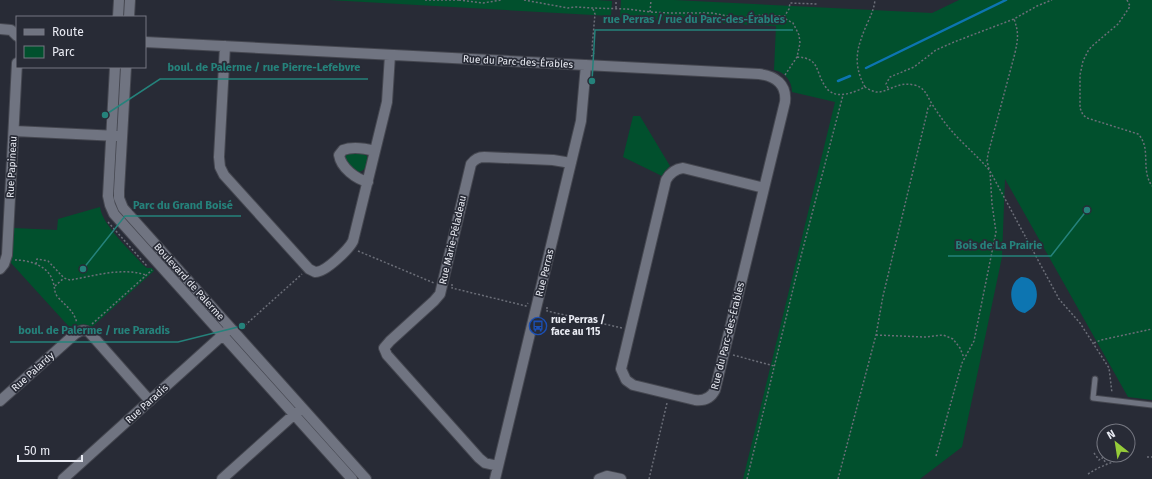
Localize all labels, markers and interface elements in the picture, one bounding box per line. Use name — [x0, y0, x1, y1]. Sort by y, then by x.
callout: rue Perras / rue du Parc-des-Érables — [595, 7, 793, 30]
text: rue Perras / rue du Parc-des-Érables — [603, 12, 786, 26]
legend — [16, 16, 146, 68]
text: Route — [52, 25, 84, 39]
text: Parc — [52, 45, 75, 59]
street label: Rue du Parc-des-Érables — [463, 51, 574, 71]
callout: boul. de Palerme / rue Pierre-Lefebvre — [160, 56, 368, 79]
text: boul. de Palerme / rue Pierre-Lefebvre — [168, 61, 360, 74]
street label: Rue Papineau — [4, 136, 20, 198]
callout: Parc du Grand Boisé — [125, 193, 241, 216]
street label: Rue Marie-Péladeau — [437, 194, 469, 286]
text: Parc du Grand Boisé — [133, 199, 233, 212]
callout: Bois de La Prairie — [948, 233, 1051, 256]
text: Bois de La Prairie — [956, 239, 1042, 252]
street label: Boulevard de Palerme — [151, 241, 227, 323]
street label: Rue Perras — [533, 248, 557, 298]
street label: Rue du Parc-des-Érables — [707, 280, 747, 391]
place label: rue Perras / face au 115 — [551, 314, 605, 338]
bus stop icon: rue Perras / face au 115 — [528, 316, 548, 336]
callout: boul. de Palerme / rue Paradis — [10, 319, 178, 342]
text: boul. de Palerme / rue Paradis — [18, 324, 170, 337]
street label: Rue Palardy — [9, 350, 57, 394]
street label: Rue Paradis — [123, 382, 171, 426]
north arrow — [1096, 423, 1136, 463]
text: N — [1105, 427, 1118, 442]
scale bar — [18, 437, 82, 463]
text: 50 m — [24, 444, 50, 458]

